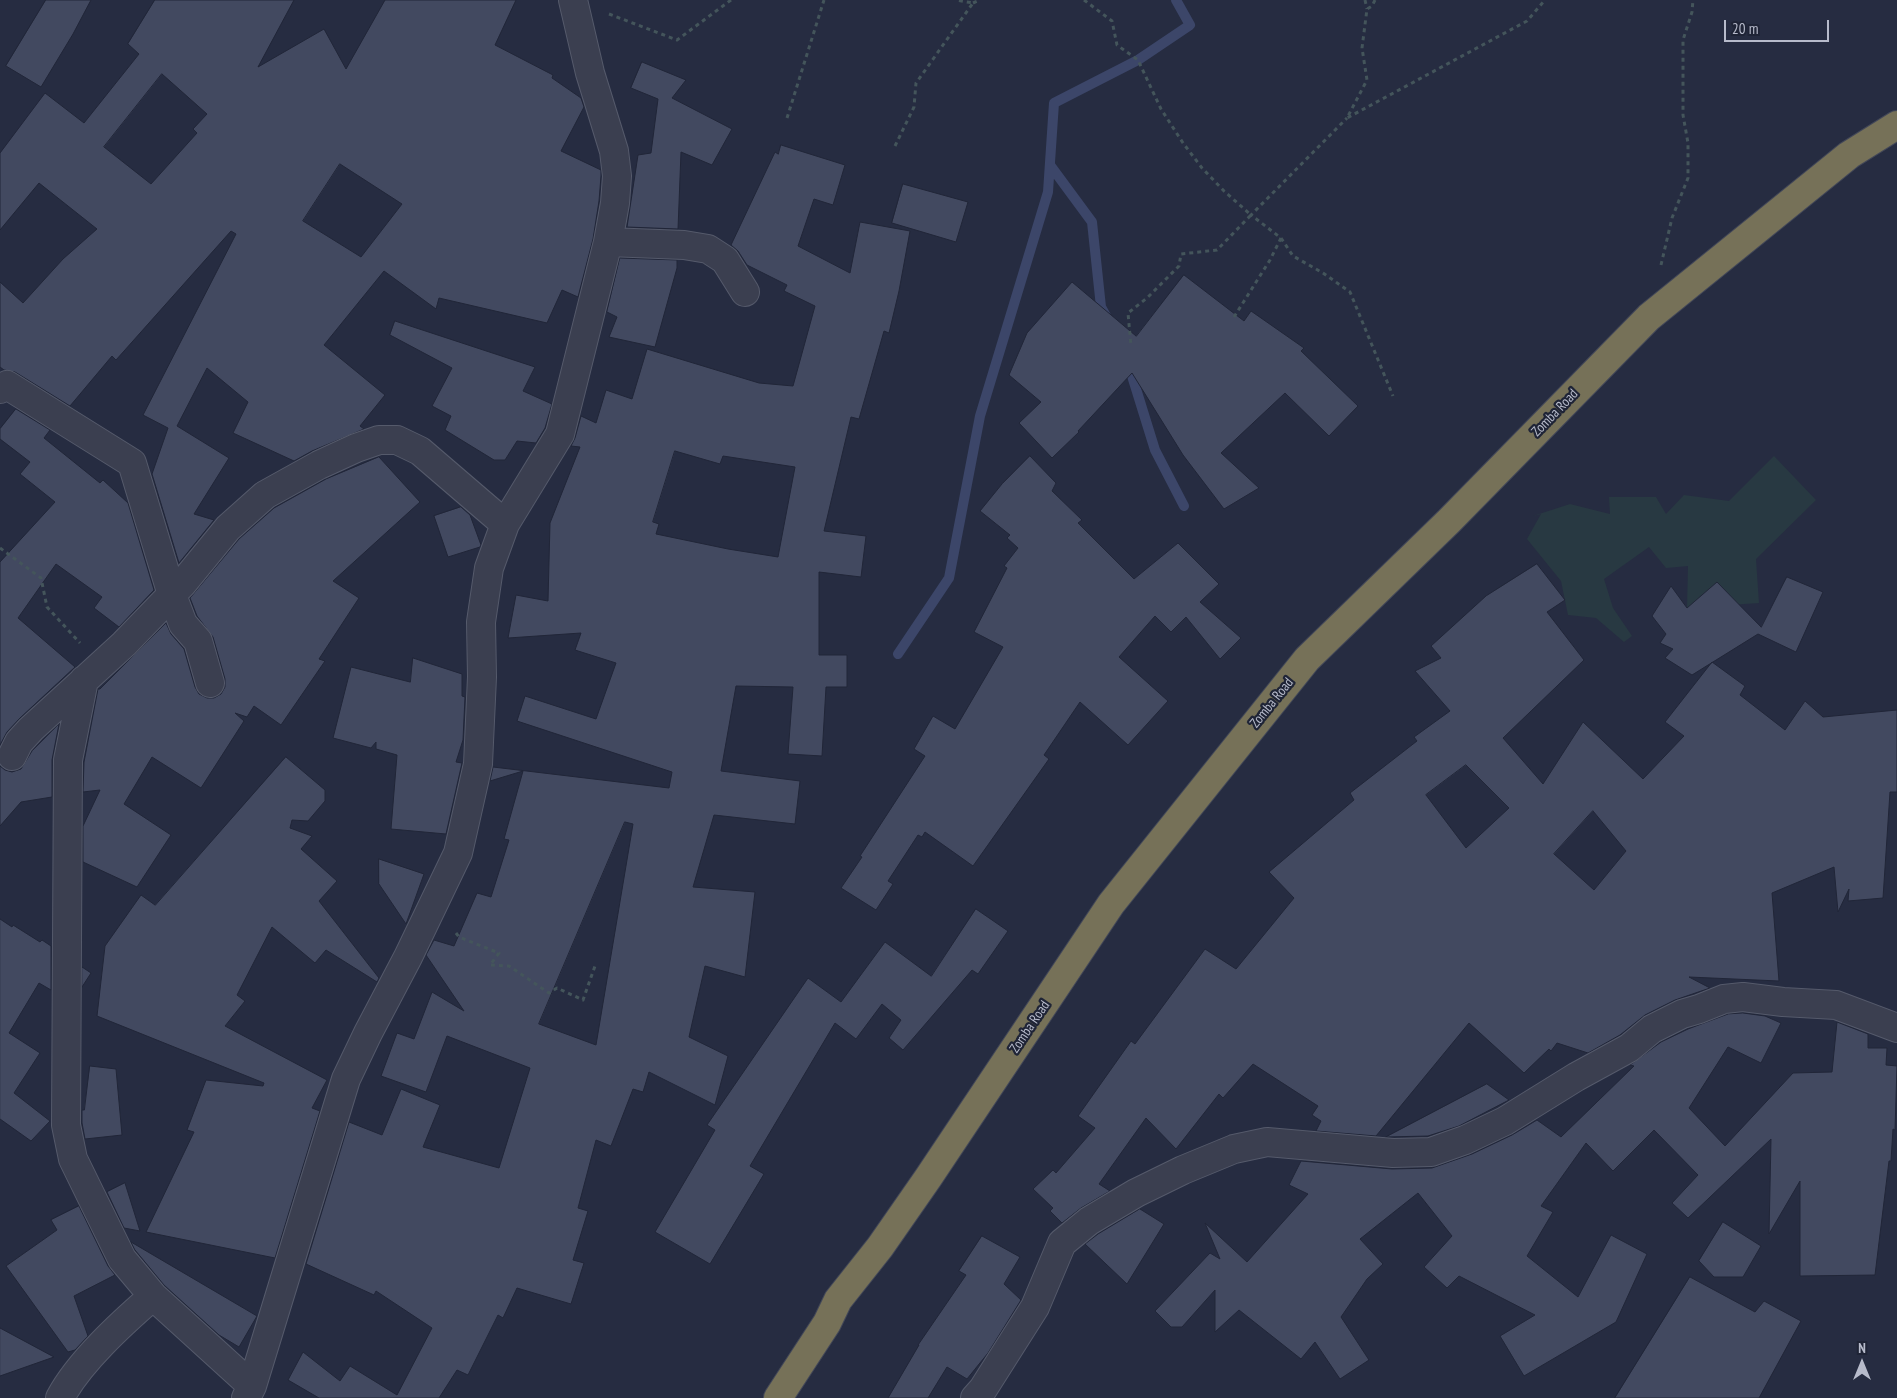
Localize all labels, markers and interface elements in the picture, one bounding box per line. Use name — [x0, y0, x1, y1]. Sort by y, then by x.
scale bar — [1727, 10, 1832, 42]
text: 20 m — [1732, 19, 1758, 38]
street label: Zomba Road — [1528, 386, 1582, 440]
street label: Zomba Road — [1247, 675, 1297, 731]
street label: Zomba Road — [1006, 998, 1054, 1056]
north arrow — [1837, 1338, 1887, 1388]
text: N — [1858, 1339, 1866, 1357]

